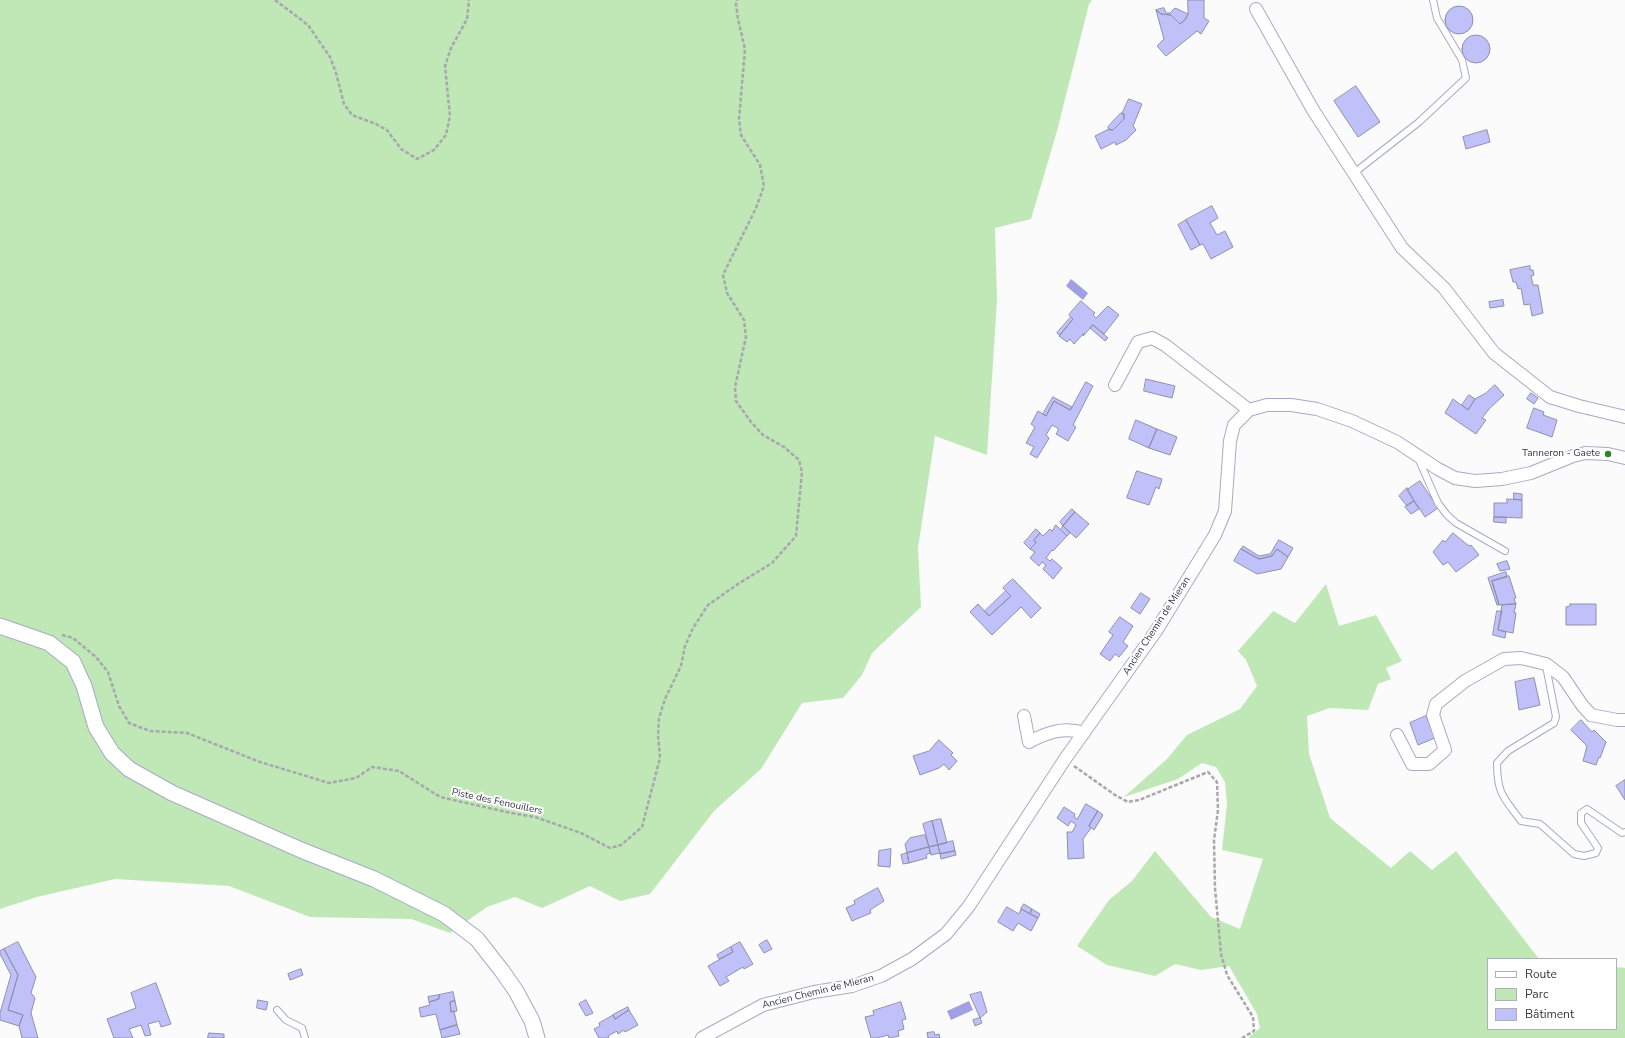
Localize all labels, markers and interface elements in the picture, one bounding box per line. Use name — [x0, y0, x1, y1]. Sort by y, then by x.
place label: Tanneron - Gaete — [1522, 448, 1600, 460]
marker: Tanneron - Gaete — [1603, 449, 1613, 459]
street label: Ancien Chemin de Mieran — [1121, 575, 1193, 677]
street label: Piste des Fenouillers — [450, 787, 544, 817]
legend — [1487, 958, 1617, 1030]
text: Route — [1525, 966, 1557, 982]
street label: Ancien Chemin de Mieran — [761, 972, 875, 1012]
text: Parc — [1525, 986, 1548, 1002]
text: Bâtiment — [1525, 1006, 1574, 1022]

